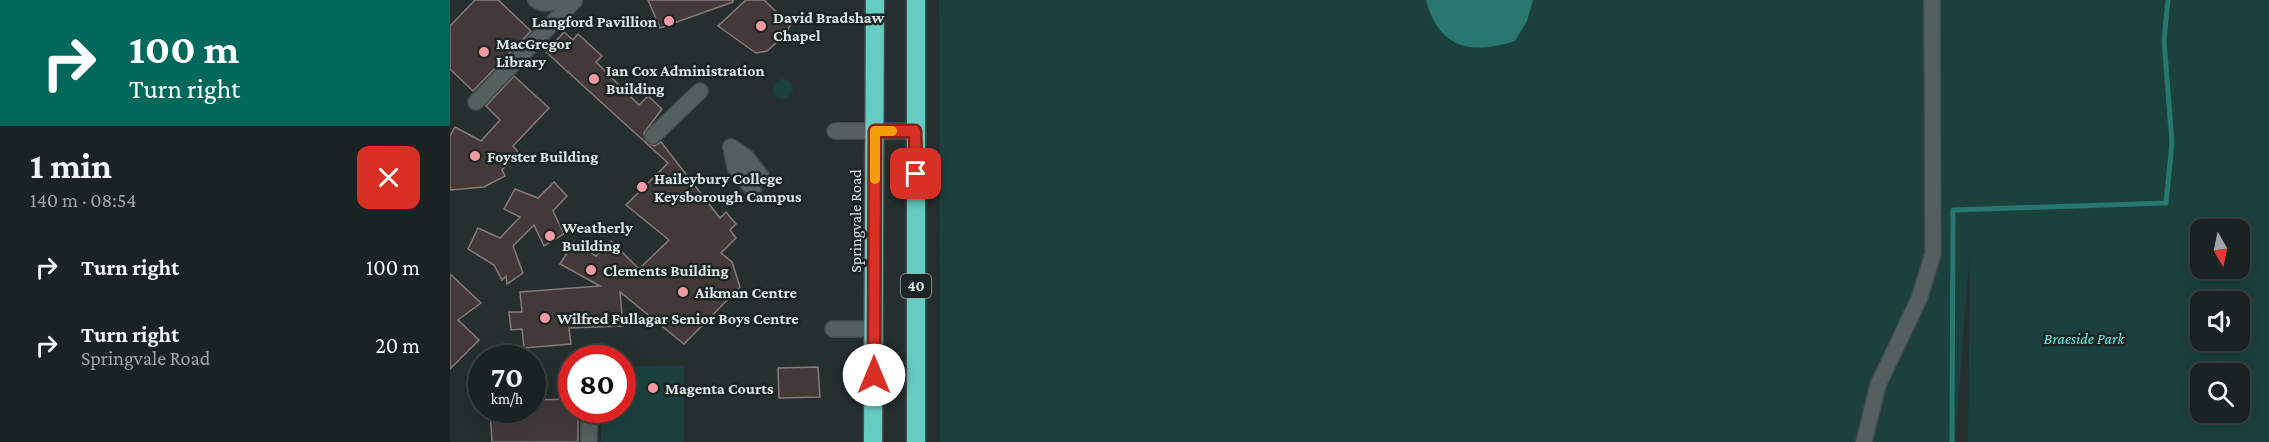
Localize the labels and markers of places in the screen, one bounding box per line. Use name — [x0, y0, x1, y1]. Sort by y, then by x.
place label: David Bradshaw Chapel — [773, 9, 885, 44]
place label: Langford Pavillion — [532, 13, 657, 30]
marker: Langford Pavillion — [662, 14, 676, 28]
marker: David Bradshaw Chapel — [754, 19, 768, 33]
place label: MacGregor Library — [496, 35, 572, 70]
marker: MacGregor Library — [477, 45, 491, 59]
place label: Ian Cox Administration Building — [606, 62, 765, 97]
marker: Ian Cox Administration Building — [587, 72, 601, 86]
place label: Foyster Building — [487, 148, 598, 165]
pin — [890, 148, 941, 199]
marker: Foyster Building — [468, 149, 482, 163]
place label: Haileybury College Keysborough Campus — [654, 170, 802, 205]
marker: Haileybury College Keysborough Campus — [635, 180, 649, 194]
place label: Weatherly Building — [561, 219, 633, 254]
marker: Weatherly Building — [543, 229, 557, 243]
place label: Clements Building — [603, 262, 729, 279]
marker: Clements Building — [584, 263, 598, 277]
place label: Aikman Centre — [694, 284, 797, 301]
marker: Aikman Centre — [676, 285, 690, 299]
place label: Wilfred Fullagar Senior Boys Centre — [556, 310, 799, 327]
marker: Wilfred Fullagar Senior Boys Centre — [538, 311, 552, 325]
place label: Magenta Courts — [665, 380, 774, 397]
marker: Magenta Courts — [646, 381, 660, 395]

